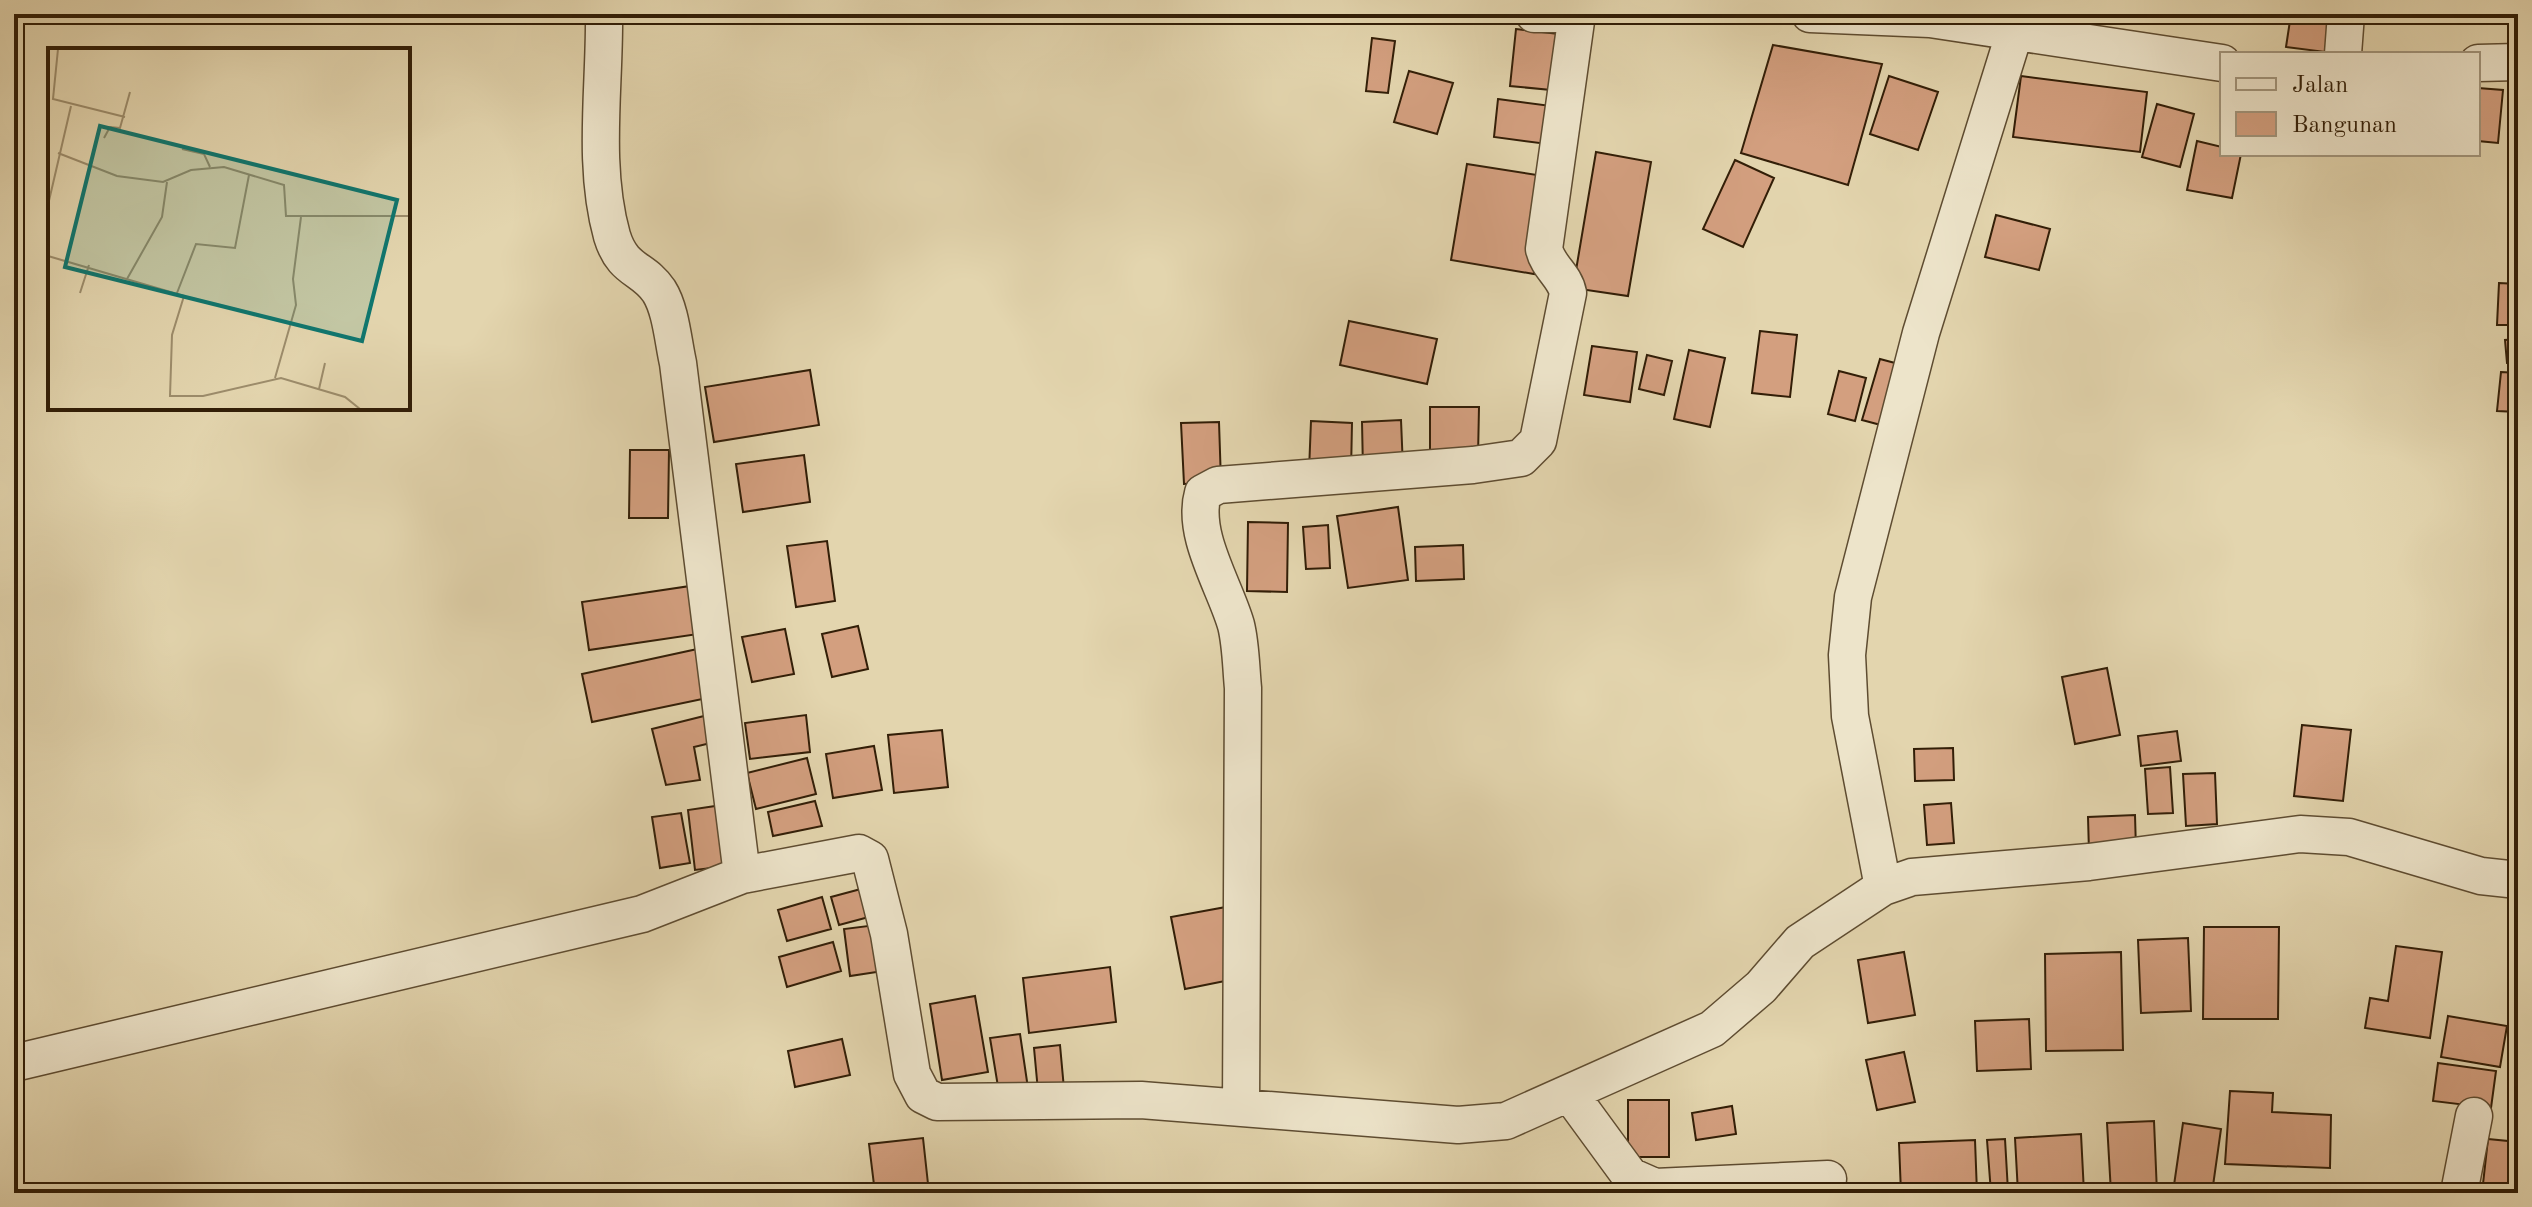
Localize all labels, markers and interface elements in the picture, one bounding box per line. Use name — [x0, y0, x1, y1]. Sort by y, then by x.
inset map — [48, 48, 410, 410]
legend — [2220, 52, 2480, 156]
text: Jalan — [2292, 74, 2348, 98]
text: Bangunan — [2292, 114, 2397, 138]

